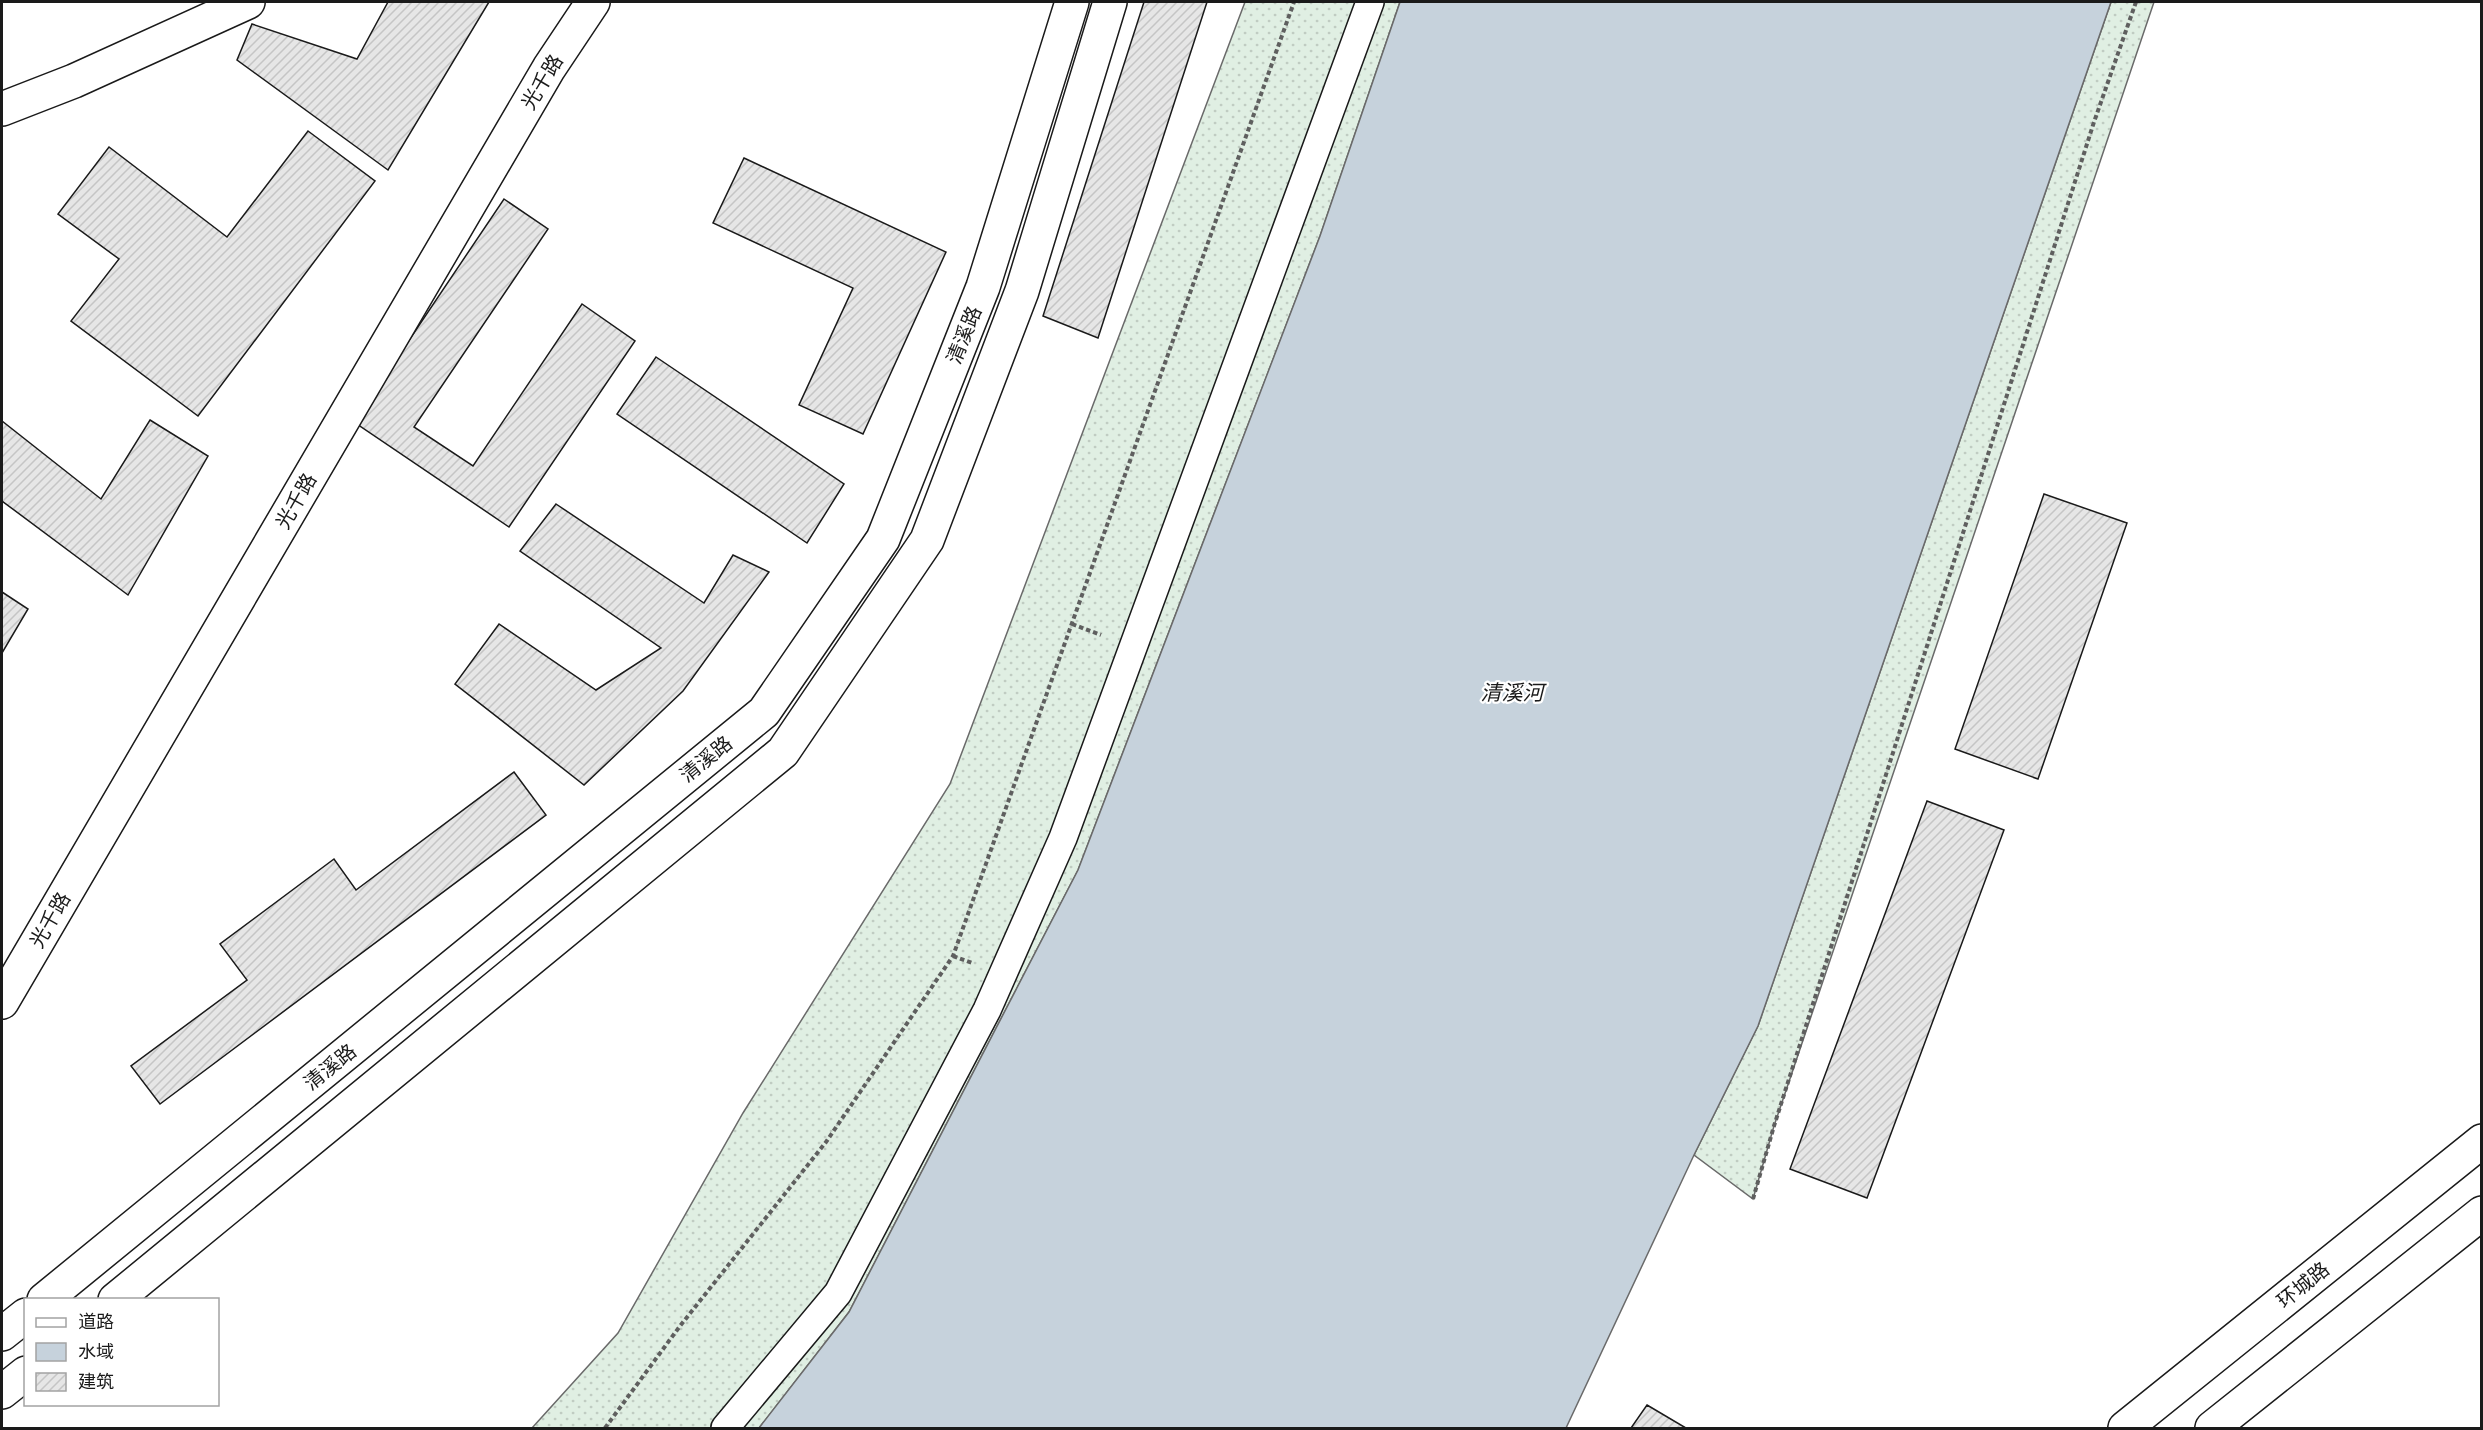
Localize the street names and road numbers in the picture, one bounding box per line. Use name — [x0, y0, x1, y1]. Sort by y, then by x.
street label: 光千路 — [516, 50, 568, 114]
street label: 清溪路 — [942, 303, 986, 367]
street label: 光千路 — [271, 469, 321, 533]
street label: 清溪路 — [675, 731, 737, 787]
street label: 光千路 — [25, 888, 75, 952]
street label: 清溪路 — [299, 1039, 361, 1095]
street label: 环城路 — [2272, 1257, 2334, 1313]

